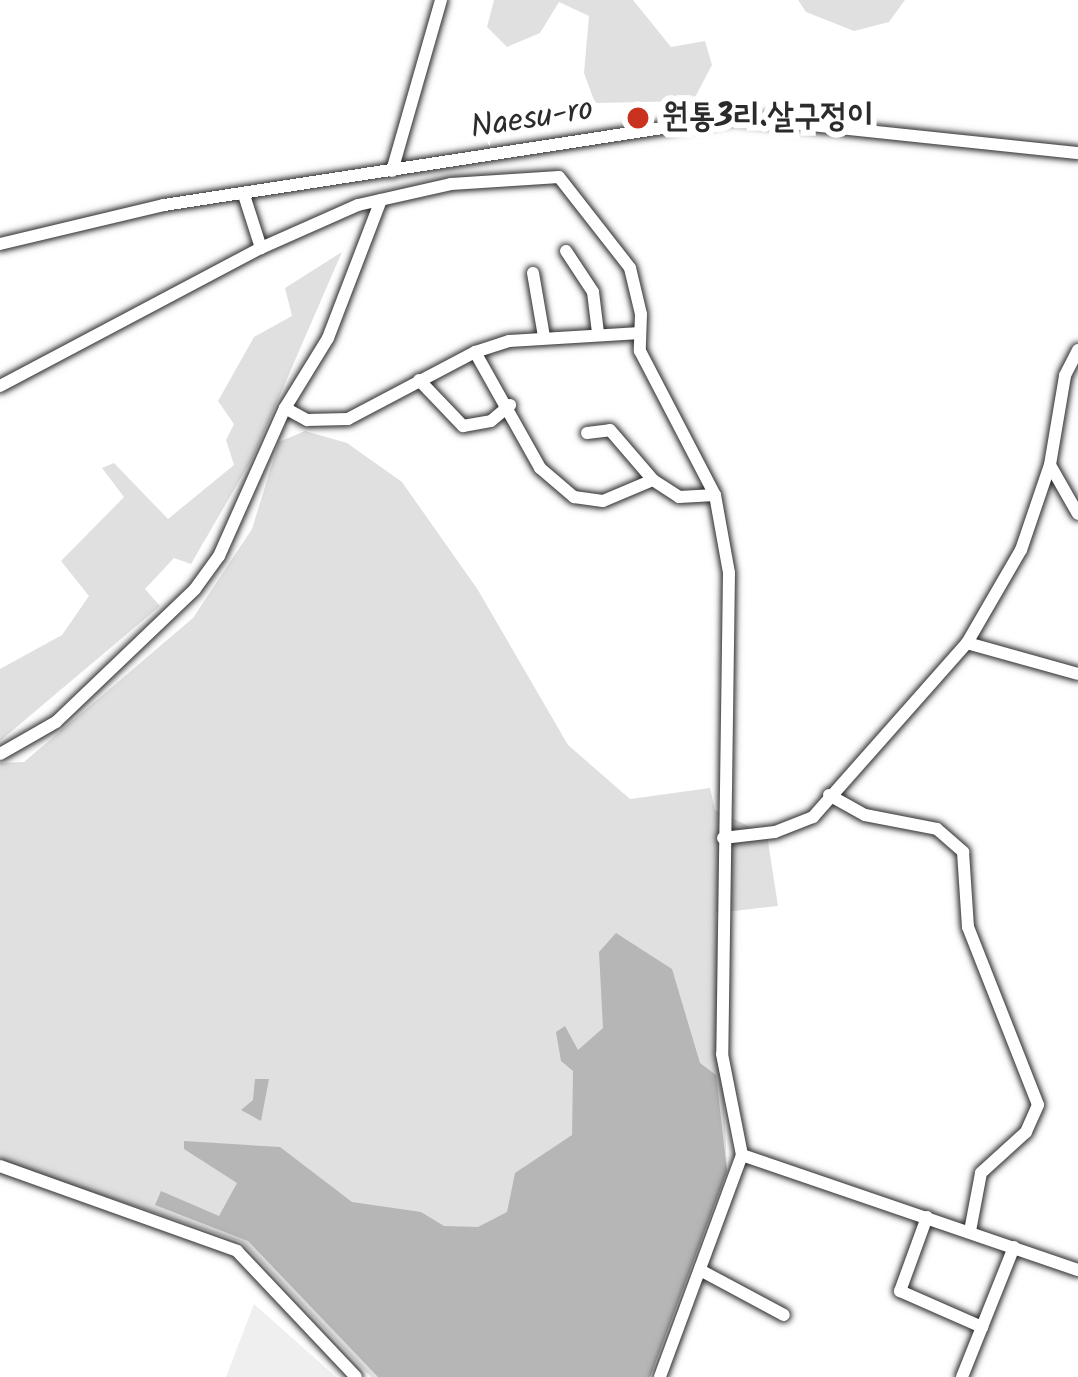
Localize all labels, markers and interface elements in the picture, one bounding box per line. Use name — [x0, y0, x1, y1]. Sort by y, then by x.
street label: Naesu-ro — [468, 91, 596, 149]
place label: 원통3리.살구정이 — [662, 98, 874, 138]
marker: 원통3리.살구정이 — [625, 105, 651, 131]

